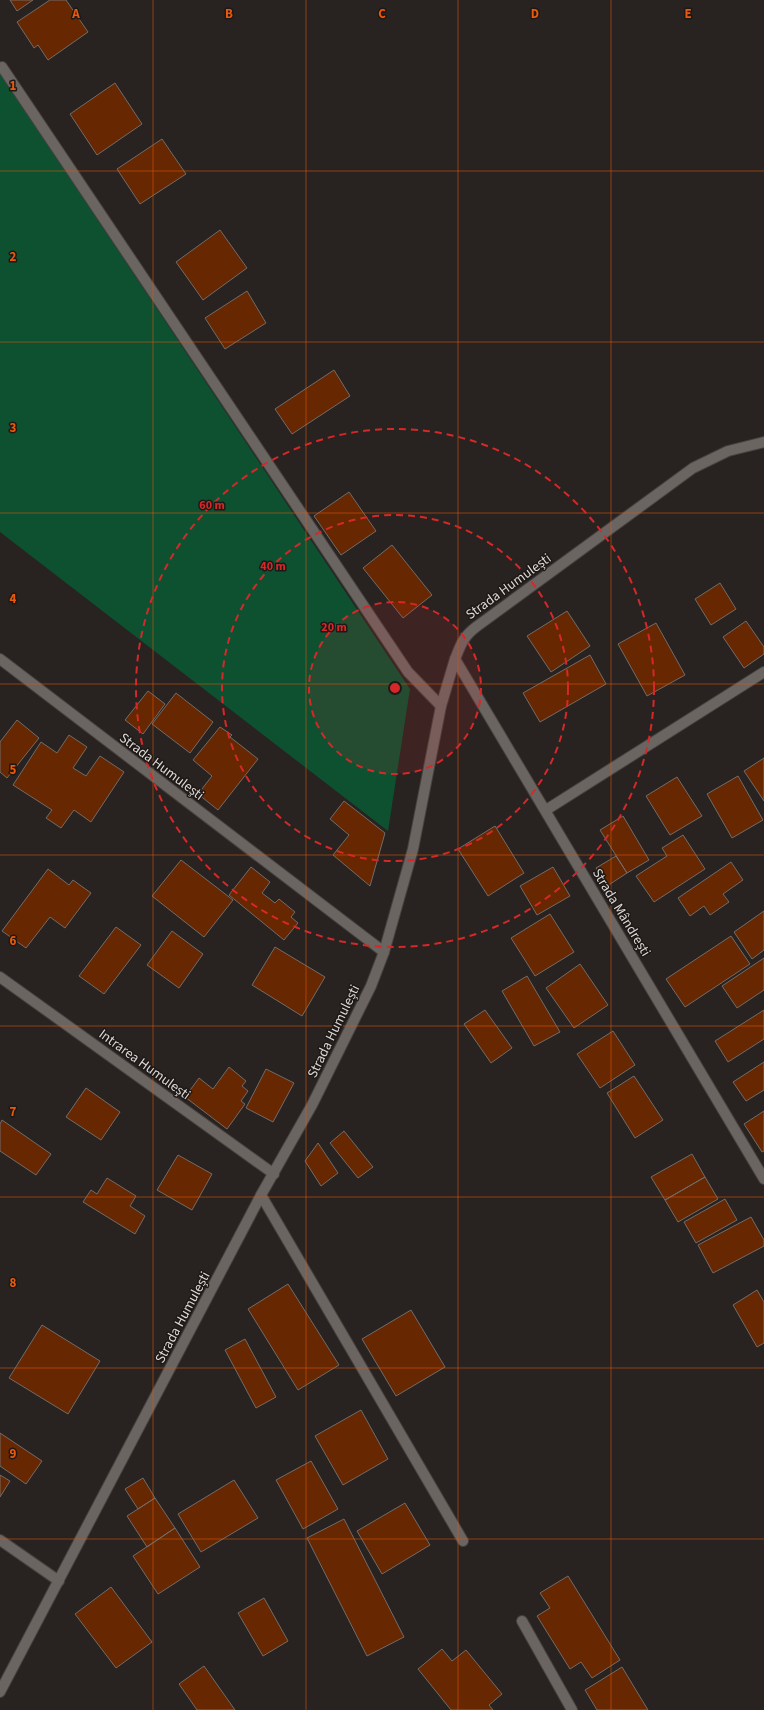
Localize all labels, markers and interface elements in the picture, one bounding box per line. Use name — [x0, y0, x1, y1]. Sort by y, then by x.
text: A — [71, 5, 80, 23]
text: B — [225, 5, 233, 23]
text: C — [378, 5, 386, 23]
text: D — [531, 5, 539, 23]
text: E — [684, 5, 692, 23]
text: 1 — [10, 77, 17, 95]
text: 2 — [10, 248, 17, 266]
text: 3 — [10, 419, 17, 437]
text: 60 m — [199, 497, 225, 514]
street label: Strada Humulești — [462, 549, 555, 625]
text: 40 m — [260, 558, 286, 575]
text: 4 — [10, 590, 17, 608]
text: 20 m — [321, 619, 347, 636]
centre of rings — [388, 681, 402, 695]
street label: Strada Humulești — [115, 728, 208, 805]
text: 5 — [10, 761, 17, 779]
street label: Strada Mândrești — [587, 865, 655, 960]
text: 6 — [10, 932, 17, 950]
street label: Strada Humulești — [303, 982, 365, 1081]
street label: Intrarea Humulești — [94, 1025, 194, 1105]
text: 7 — [10, 1103, 17, 1121]
street label: Strada Humulești — [150, 1268, 215, 1367]
text: 8 — [10, 1274, 17, 1292]
text: 9 — [10, 1445, 17, 1463]

